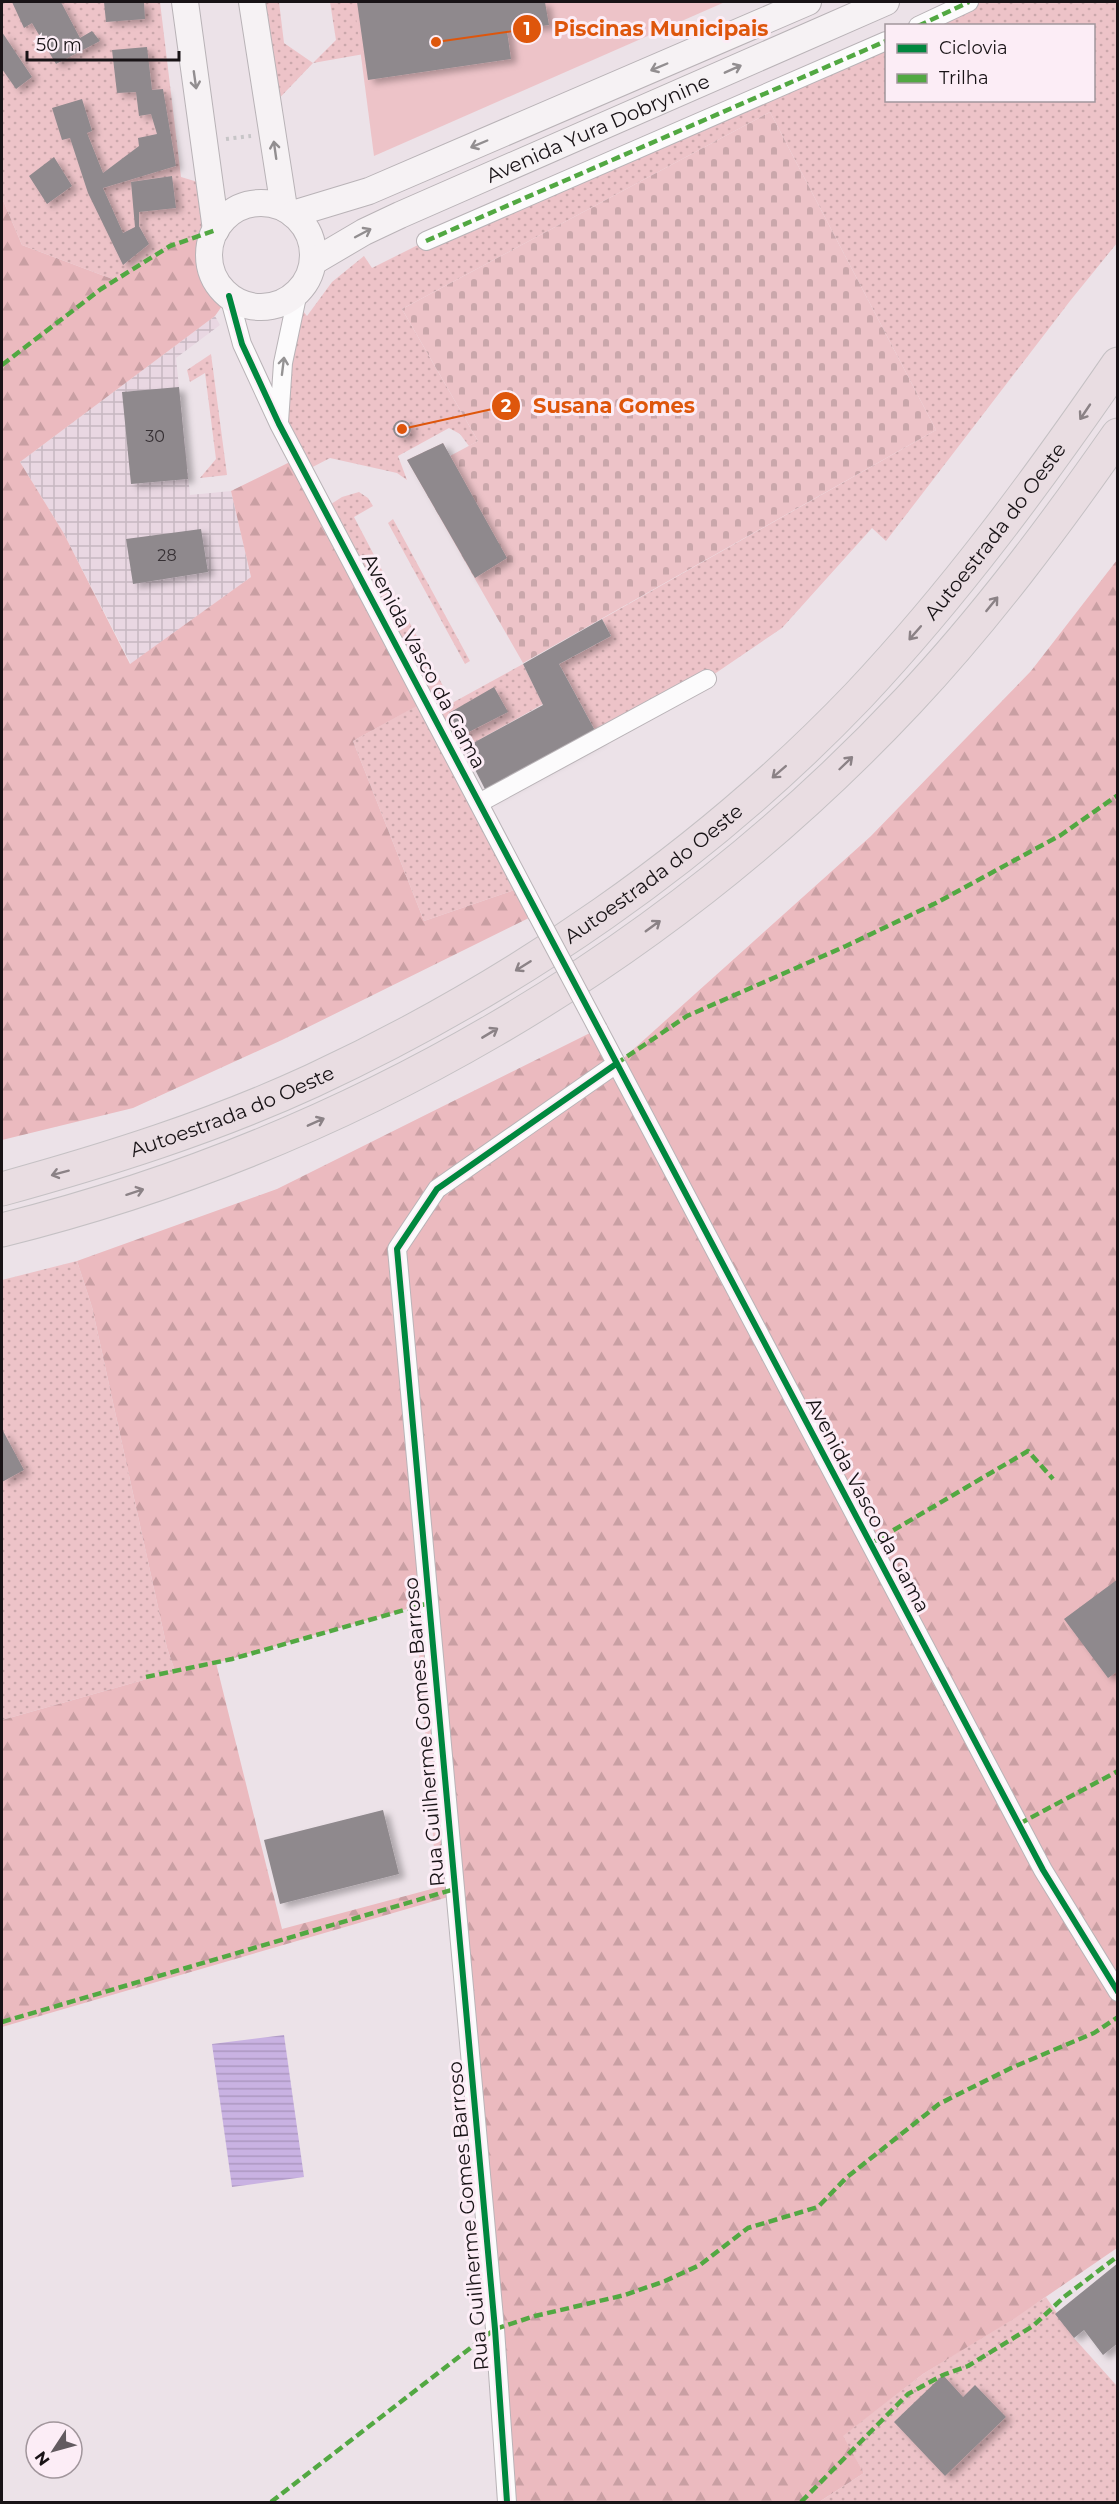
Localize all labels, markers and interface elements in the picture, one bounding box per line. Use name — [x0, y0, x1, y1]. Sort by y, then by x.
callout: Piscinas Municipais — [512, 9, 781, 48]
text: Piscinas Municipais — [554, 16, 768, 41]
text: 1 — [523, 18, 531, 40]
scale bar — [27, 24, 178, 62]
legend — [885, 24, 1095, 102]
text: 50 m — [36, 34, 82, 56]
text: Ciclovia — [939, 37, 1008, 59]
one-way arrow — [650, 62, 668, 73]
one-way arrow — [724, 62, 742, 74]
text: Trilha — [939, 67, 989, 89]
street label: Avenida Yura Dobrynine — [482, 69, 713, 188]
one-way arrow — [190, 70, 201, 90]
one-way arrow — [471, 139, 489, 150]
one-way arrow — [270, 141, 281, 161]
one-way arrow — [354, 227, 372, 238]
one-way arrow — [278, 356, 289, 376]
callout: Susana Gomes — [491, 386, 707, 425]
text: Susana Gomes — [533, 393, 695, 418]
text: 2 — [501, 395, 512, 417]
one-way arrow — [1079, 403, 1091, 420]
house number: 30 — [145, 427, 165, 446]
street label: Autoestrada do Oeste — [919, 438, 1071, 625]
house number: 28 — [157, 546, 177, 565]
street label: Avenida Vasco da Gama — [357, 549, 491, 773]
one-way arrow — [985, 596, 998, 612]
one-way arrow — [908, 625, 921, 641]
one-way arrow — [839, 756, 854, 771]
one-way arrow — [771, 765, 786, 779]
street label: Autoestrada do Oeste — [560, 799, 747, 949]
one-way arrow — [644, 920, 660, 932]
one-way arrow — [515, 961, 532, 973]
one-way arrow — [481, 1027, 498, 1039]
street label: Autoestrada do Oeste — [127, 1060, 338, 1162]
one-way arrow — [307, 1116, 325, 1127]
one-way arrow — [50, 1168, 69, 1179]
one-way arrow — [125, 1186, 144, 1197]
street label: Avenida Vasco da Gama — [801, 1393, 935, 1617]
street label: Rua Guilherme Gomes Barroso — [399, 1576, 449, 1888]
street label: Rua Guilherme Gomes Barroso — [443, 2060, 493, 2372]
north arrow — [24, 2420, 84, 2480]
text: N — [31, 2448, 54, 2469]

